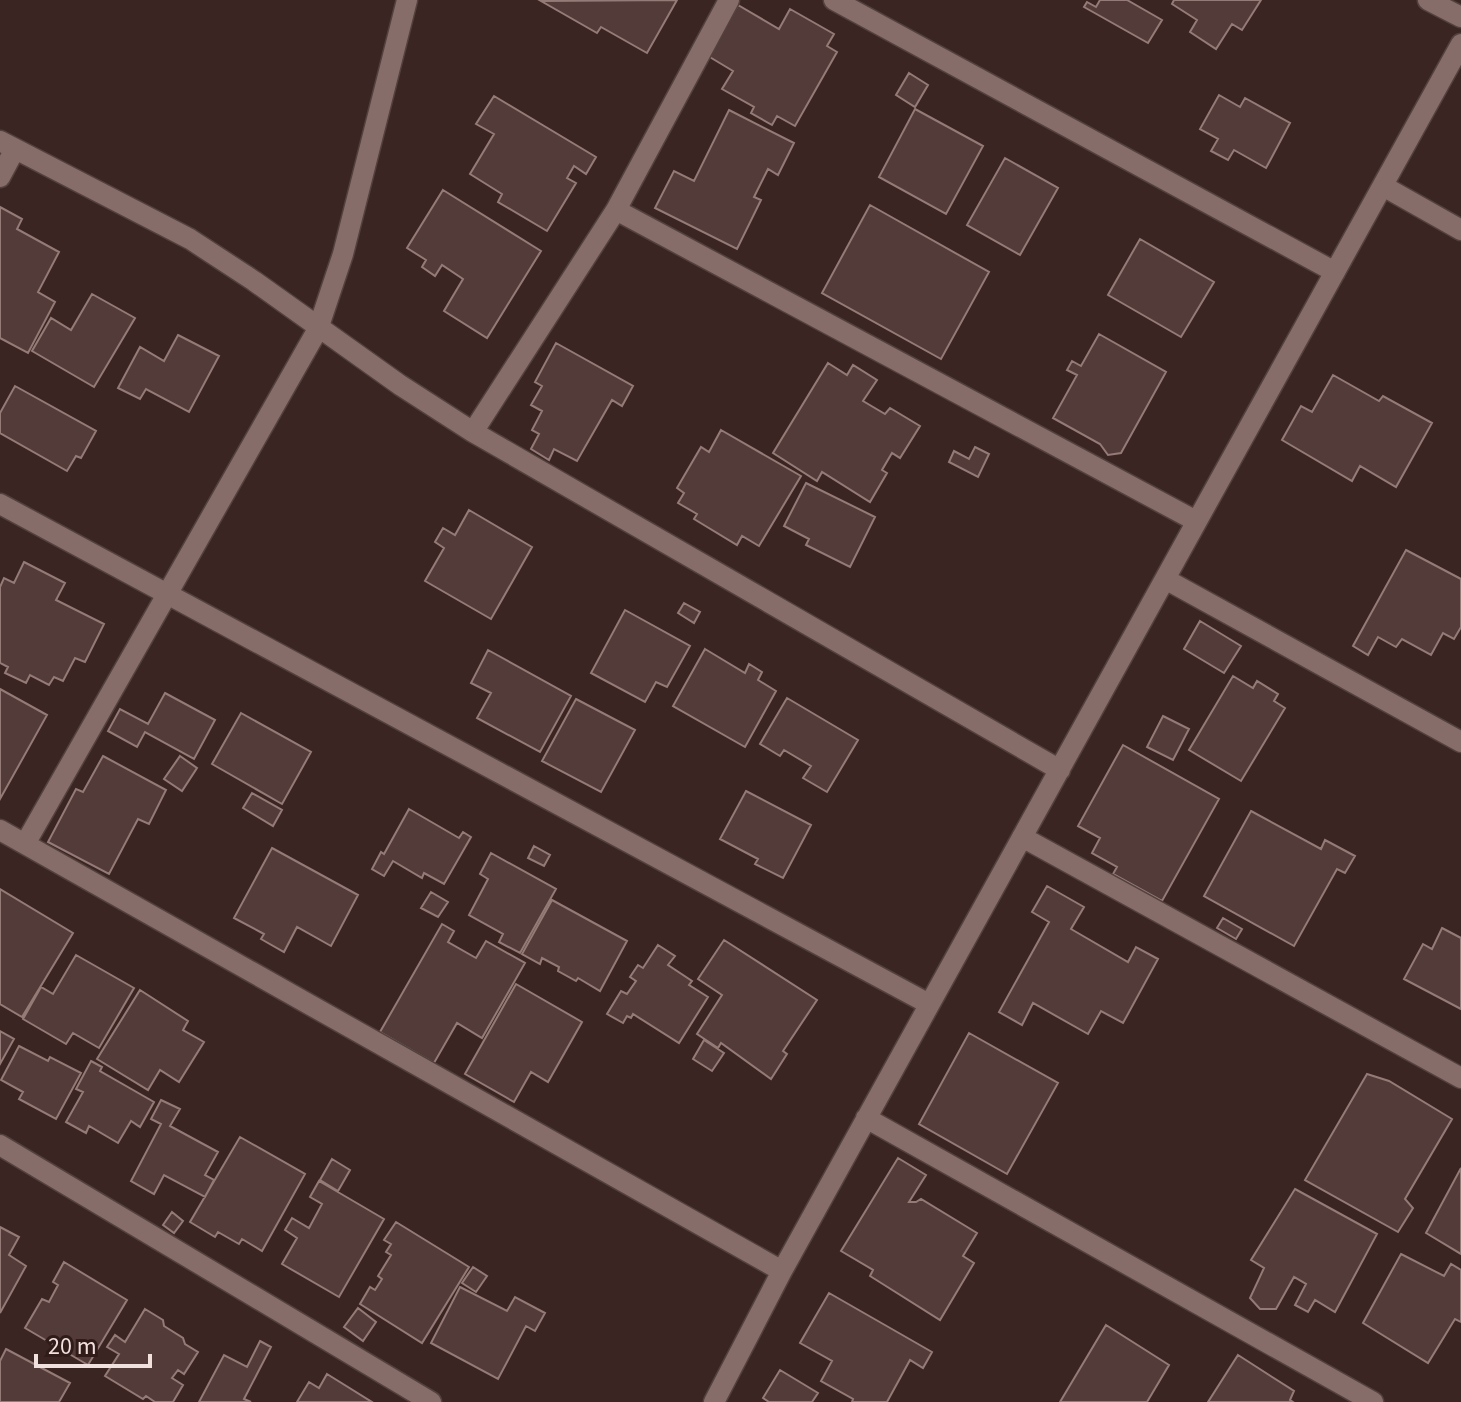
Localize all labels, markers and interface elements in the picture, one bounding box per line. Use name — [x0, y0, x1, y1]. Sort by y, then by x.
scale bar — [36, 1318, 150, 1368]
text: 20 m — [48, 1329, 97, 1364]

